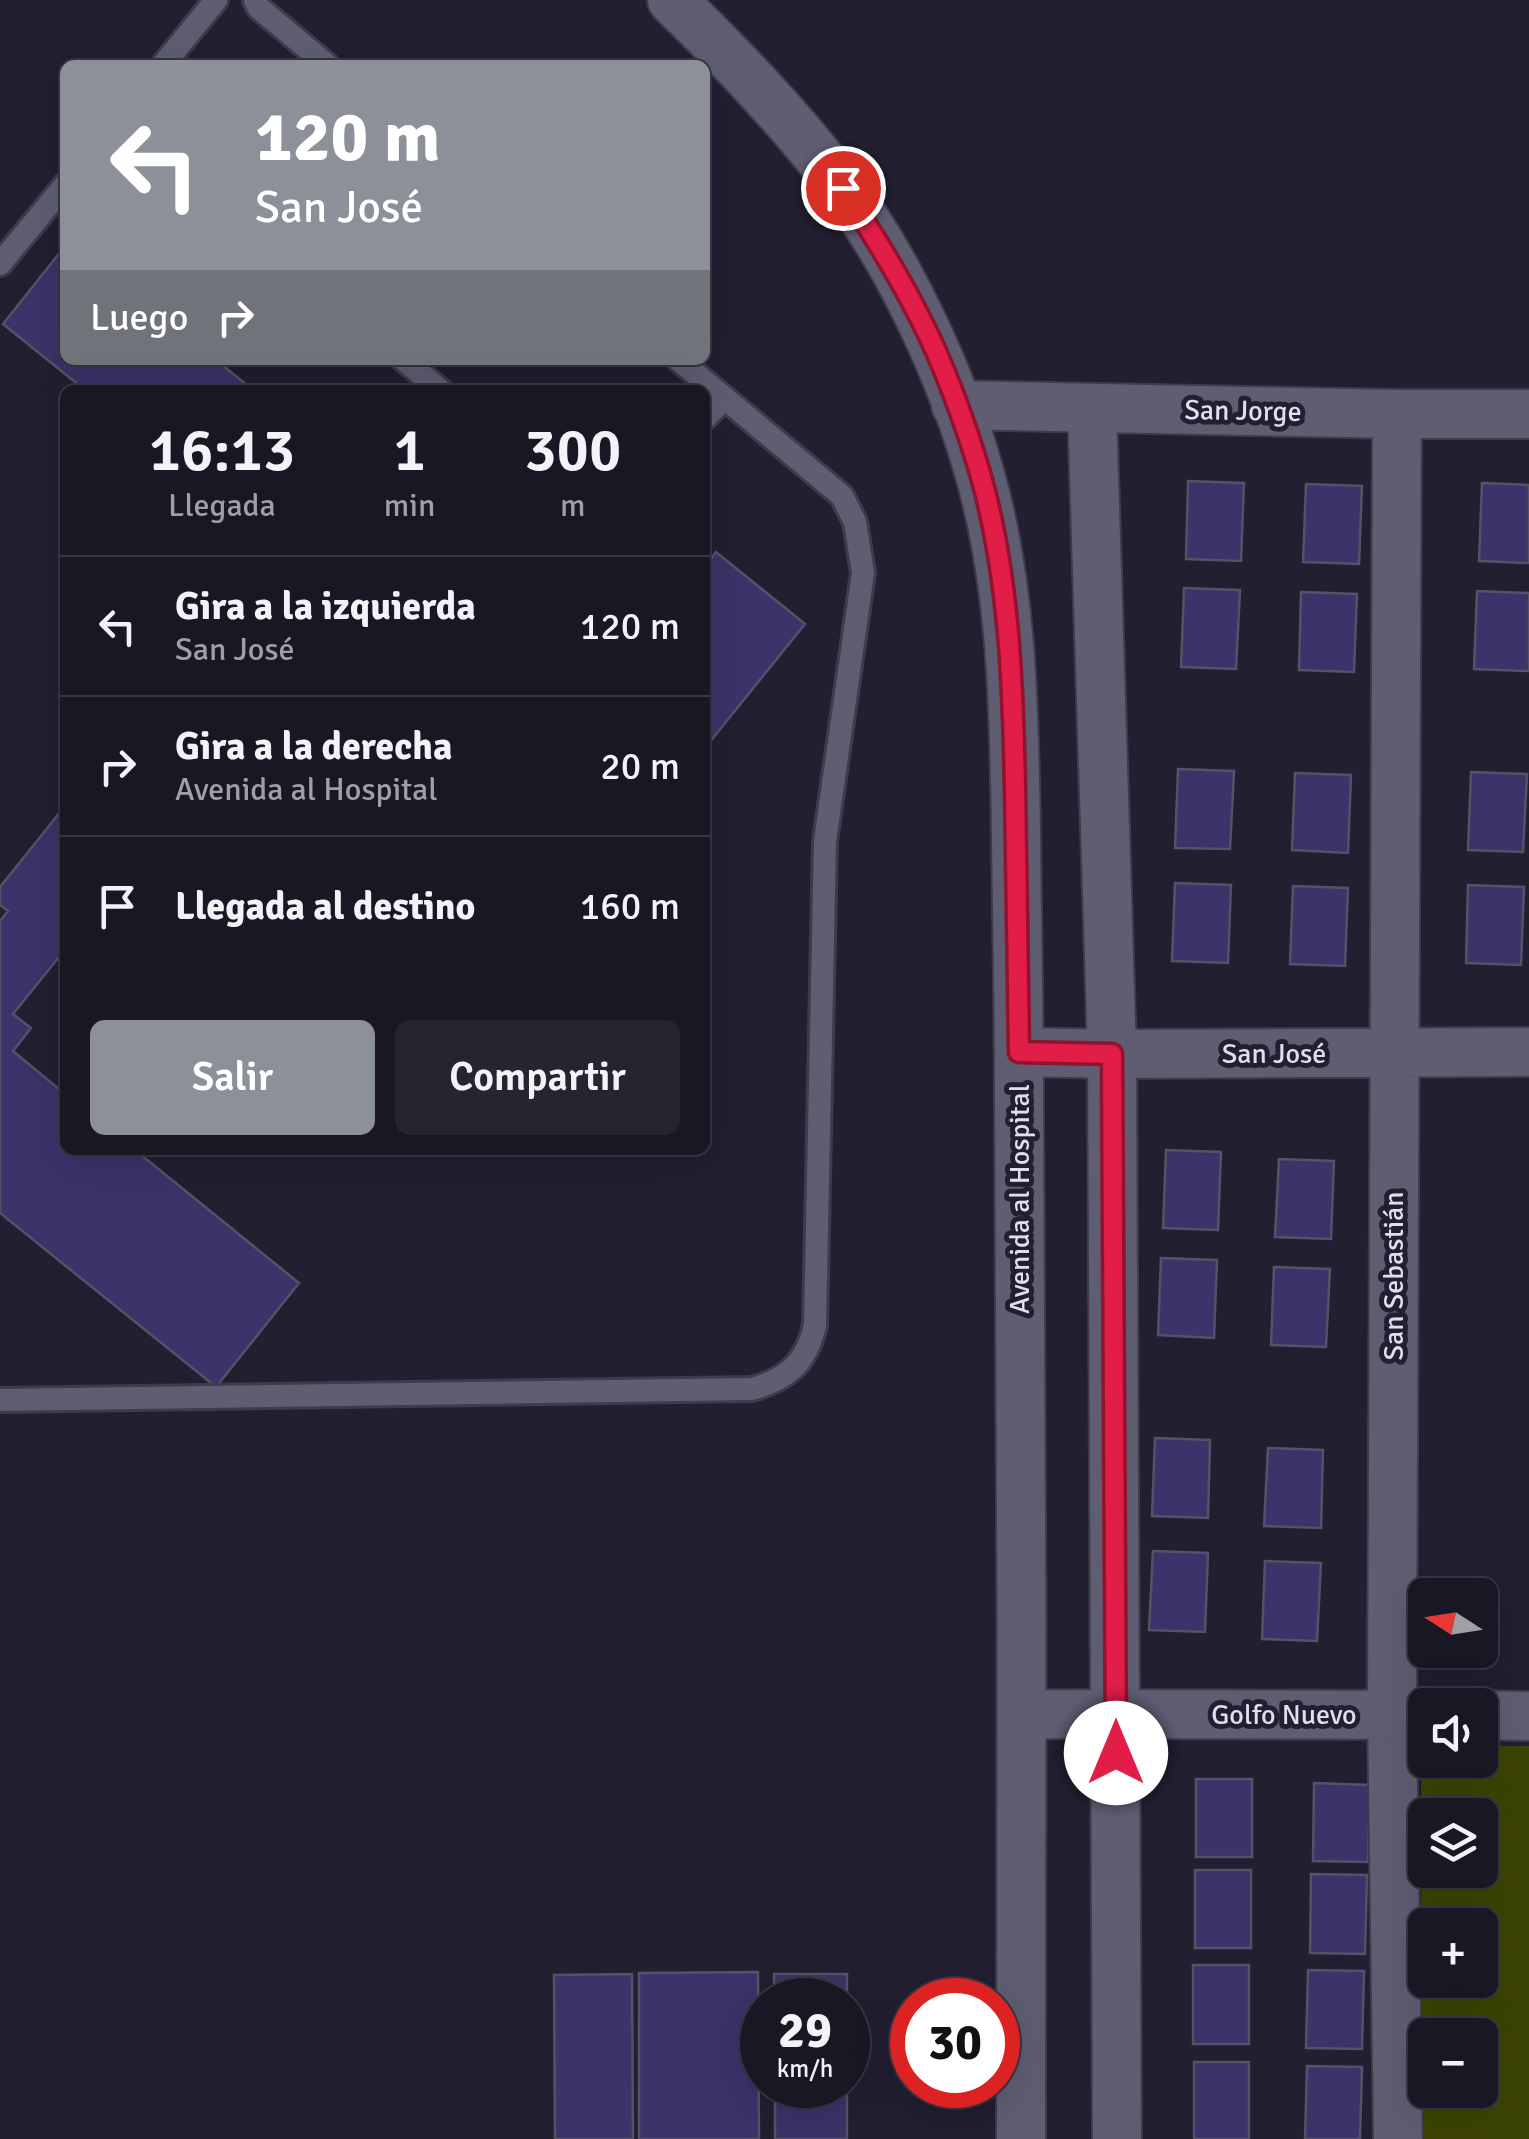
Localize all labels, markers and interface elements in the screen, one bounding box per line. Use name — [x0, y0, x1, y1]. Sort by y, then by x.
text: 120 m — [255, 94, 440, 180]
icon: left — [90, 100, 220, 230]
pin — [801, 146, 886, 231]
icon: arrive — [816, 161, 871, 216]
text: San José — [255, 180, 423, 235]
icon: right — [208, 290, 263, 345]
text: Luego — [90, 294, 188, 341]
street label: San Jorge — [1184, 393, 1302, 429]
text: 16:13 — [149, 414, 295, 488]
text: 1 — [393, 414, 426, 488]
text: 300 — [524, 414, 621, 488]
text: Llegada — [168, 486, 276, 525]
text: min — [384, 486, 435, 525]
text: m — [560, 486, 586, 525]
text: Gira a la izquierda — [175, 583, 476, 630]
icon: left — [90, 599, 145, 654]
text: 120 m — [580, 603, 680, 650]
text: San José — [175, 630, 295, 669]
text: Gira a la derecha — [175, 723, 452, 770]
icon: right — [90, 739, 145, 794]
text: 20 m — [600, 743, 680, 790]
text: Avenida al Hospital — [175, 770, 438, 809]
icon: arrive — [90, 879, 145, 934]
text: Llegada al destino — [175, 883, 475, 930]
text: 160 m — [580, 883, 680, 930]
button: Salir — [90, 1020, 375, 1135]
button: Compartir — [395, 1020, 680, 1135]
street label: San José — [1222, 1037, 1326, 1071]
street label: Avenida al Hospital — [1003, 1084, 1037, 1314]
street label: San Sebastián — [1377, 1191, 1411, 1361]
north arrow — [1408, 1578, 1498, 1668]
map controls — [1408, 1578, 1498, 2108]
button: sound — [1408, 1688, 1498, 1778]
street label: Golfo Nuevo — [1211, 1698, 1357, 1732]
position arrow — [1064, 1701, 1168, 1805]
button: layers — [1408, 1798, 1498, 1888]
button: + — [1408, 1908, 1498, 1998]
speed limit sign: 30 — [890, 1978, 1020, 2108]
text: 29 — [778, 2000, 832, 2062]
button: − — [1408, 2018, 1498, 2108]
text: km/h — [777, 2053, 833, 2084]

